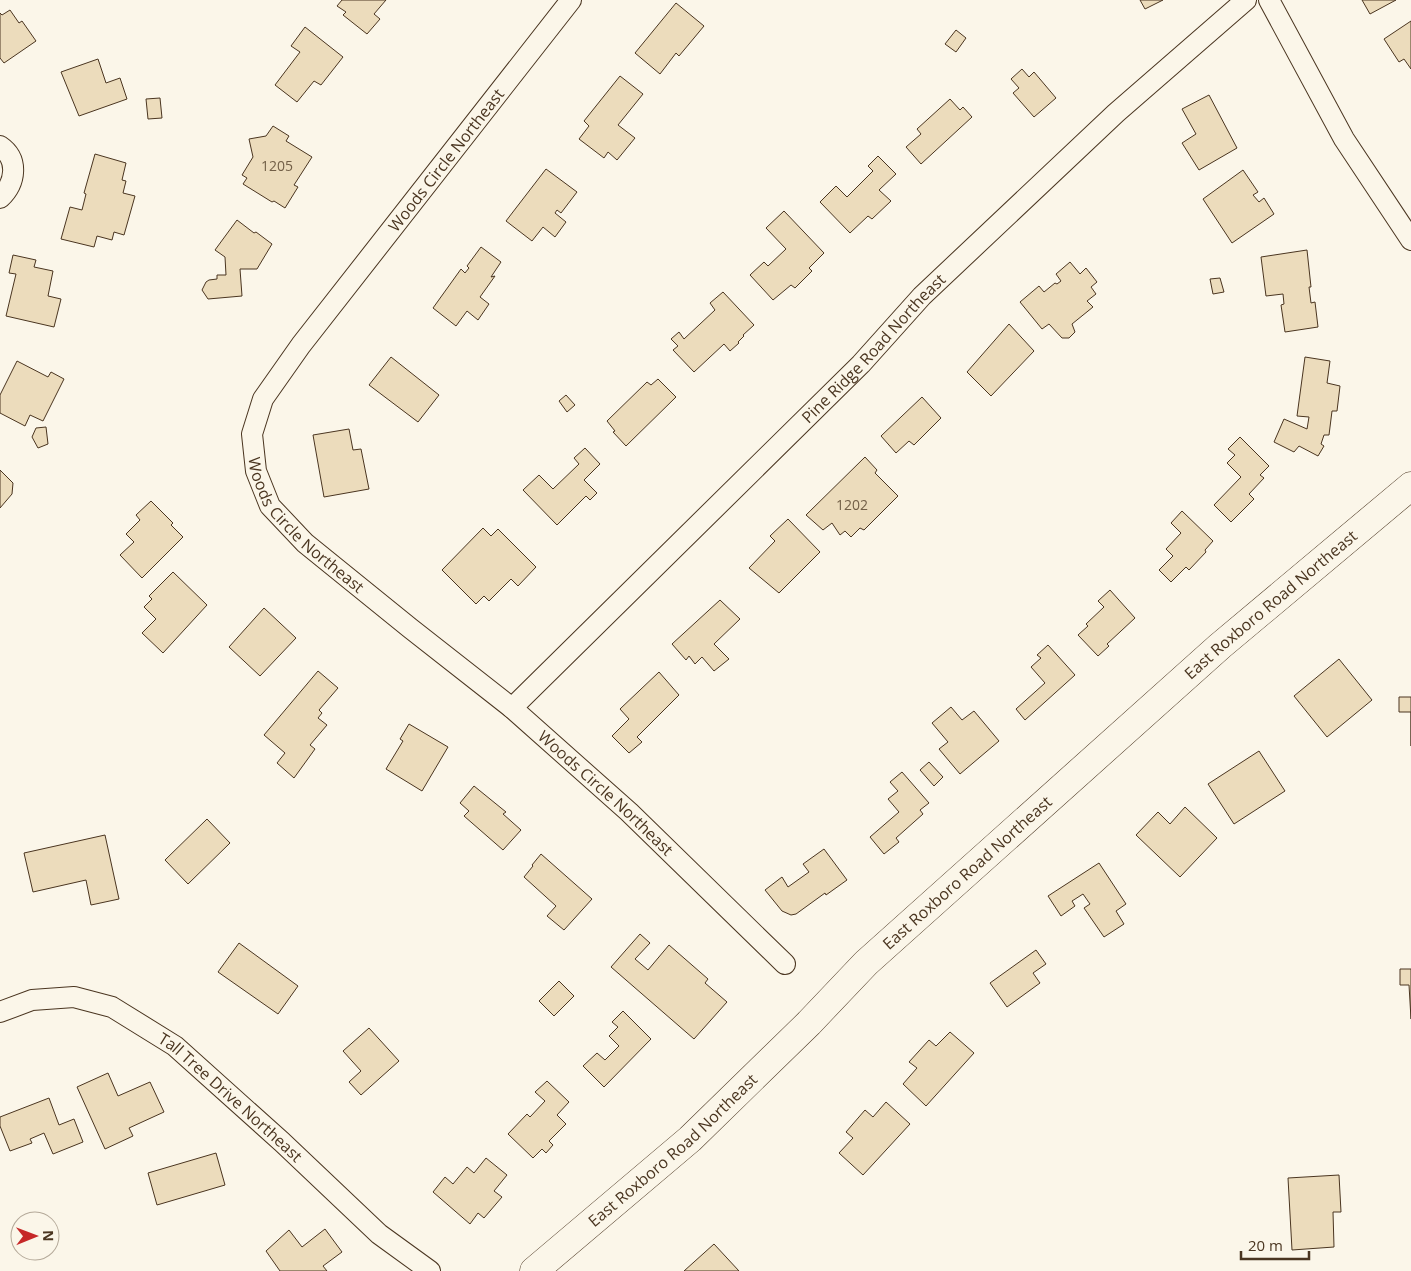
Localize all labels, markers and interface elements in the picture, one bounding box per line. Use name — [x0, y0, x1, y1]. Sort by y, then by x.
street label: Woods Circle Northeast — [383, 84, 509, 236]
house number: 1205 — [261, 156, 293, 175]
street label: Pine Ridge Road Northeast — [796, 268, 950, 428]
street label: Woods Circle Northeast — [244, 456, 369, 598]
house number: 1202 — [836, 495, 868, 514]
street label: East Roxboro Road Northeast — [1179, 525, 1362, 684]
street label: Woods Circle Northeast — [534, 725, 679, 861]
street label: East Roxboro Road Northeast — [878, 791, 1057, 954]
street label: Tall Tree Drive Northeast — [154, 1027, 308, 1167]
street label: East Roxboro Road Northeast — [583, 1068, 762, 1232]
north arrow — [10, 1211, 60, 1261]
scale bar — [1241, 1228, 1308, 1260]
text: N — [39, 1230, 58, 1242]
text: 20 m — [1248, 1235, 1283, 1255]

